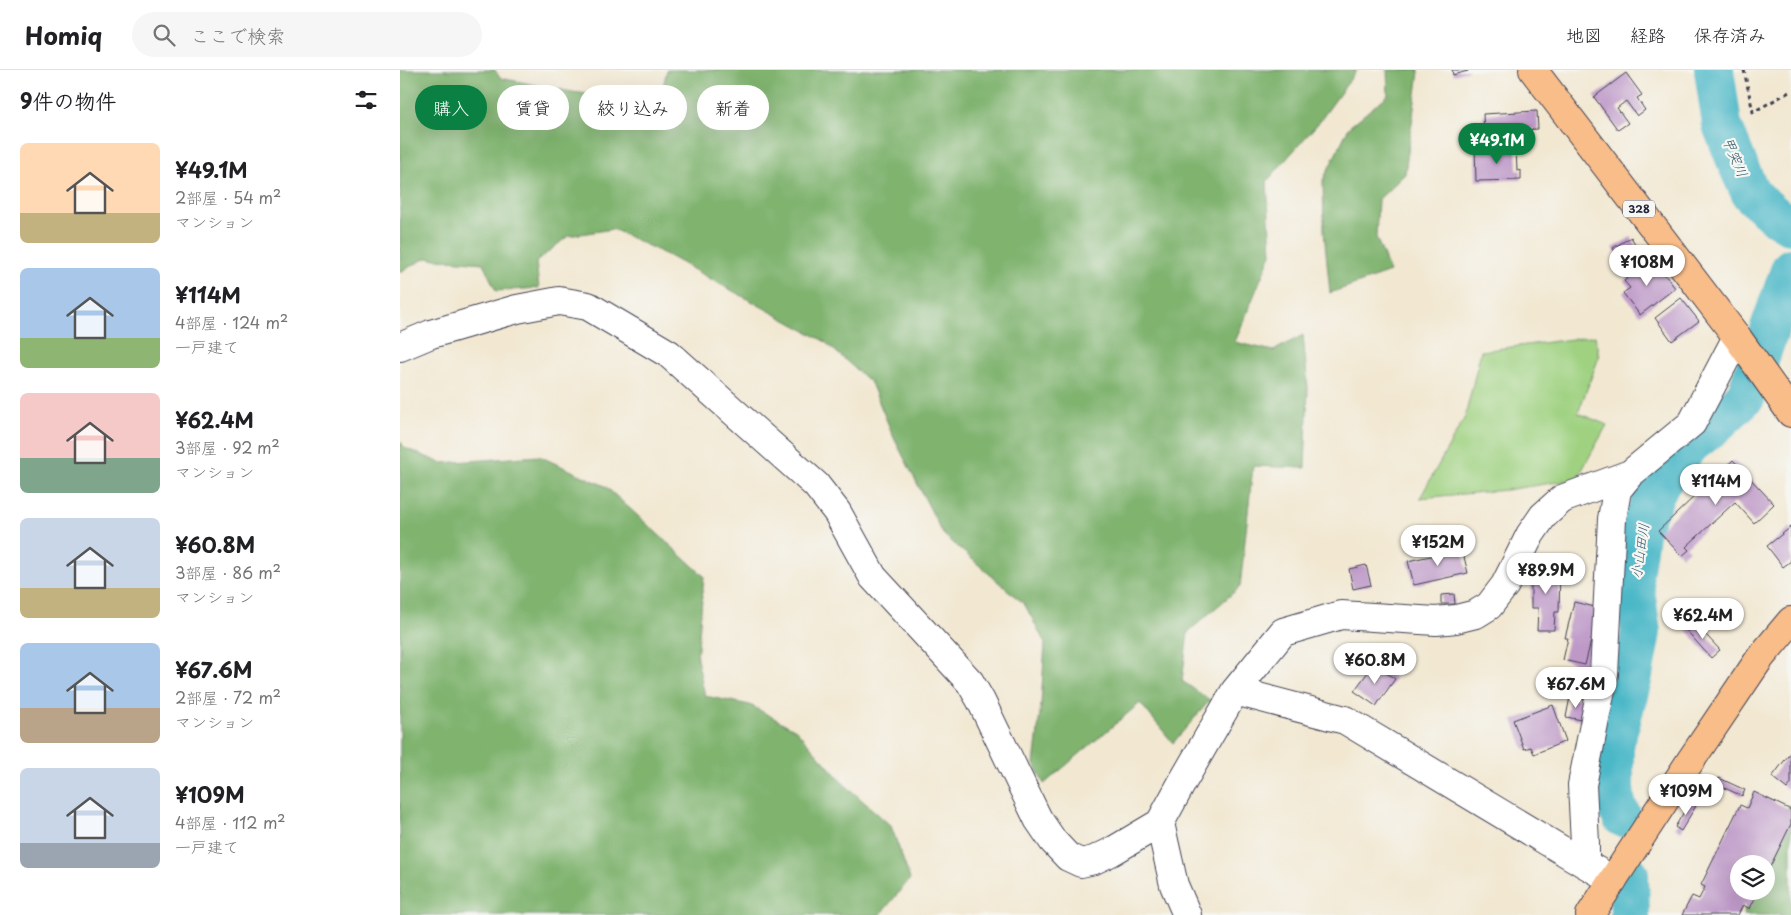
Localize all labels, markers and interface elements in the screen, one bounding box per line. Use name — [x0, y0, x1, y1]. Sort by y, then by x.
search box — [132, 12, 482, 57]
text: Homiq — [25, 17, 102, 53]
icon: search — [150, 21, 178, 49]
text: ここで検索 — [190, 21, 285, 49]
text: 地図 — [1566, 21, 1602, 48]
text: 経路 — [1630, 21, 1666, 48]
text: 保存済み — [1694, 21, 1766, 48]
text: 9件の物件 — [20, 84, 117, 116]
chip: 購入 — [415, 85, 487, 130]
chip: 賃貸 — [497, 85, 569, 130]
chip: 絞り込み — [579, 85, 687, 130]
chip: 新着 — [697, 85, 769, 130]
icon: filters — [352, 86, 380, 114]
pin: ¥49.1M — [1456, 122, 1538, 165]
text: ¥49.1M — [1469, 127, 1525, 151]
water label: 甲突川 — [1718, 133, 1753, 180]
text: ¥49.1M — [175, 153, 248, 185]
icon: home — [60, 163, 120, 223]
text: 2部屋 · 54 m² — [175, 185, 281, 209]
road number: 328 — [1623, 200, 1655, 218]
text: マンション — [175, 209, 254, 233]
pin: ¥108M — [1612, 244, 1682, 287]
text: ¥108M — [1620, 249, 1674, 273]
text: ¥114M — [175, 278, 241, 310]
icon: home — [60, 288, 120, 348]
text: 4部屋 · 124 m² — [175, 310, 288, 334]
text: 一戸建て — [175, 334, 239, 358]
text: ¥62.4M — [175, 403, 254, 435]
icon: home — [60, 413, 120, 473]
text: 3部屋 · 92 m² — [175, 435, 280, 459]
text: マンション — [175, 459, 254, 483]
pin: ¥114M — [1681, 464, 1751, 506]
text: ¥114M — [1691, 468, 1741, 492]
water label: 小山田川 — [1625, 522, 1654, 580]
pin: ¥152M — [1403, 524, 1473, 567]
text: ¥60.8M — [175, 528, 255, 560]
text: ¥152M — [1412, 529, 1464, 553]
icon: home — [60, 538, 120, 598]
pin: ¥89.9M — [1505, 552, 1587, 595]
text: ¥89.9M — [1517, 557, 1575, 581]
text: 3部屋 · 86 m² — [175, 560, 281, 584]
text: マンション — [175, 584, 254, 608]
pin: ¥62.4M — [1662, 598, 1744, 640]
text: ¥62.4M — [1673, 602, 1733, 626]
pin: ¥60.8M — [1334, 642, 1416, 685]
text: ¥60.8M — [1344, 647, 1406, 671]
text: ¥67.6M — [175, 653, 252, 685]
icon: home — [60, 663, 120, 723]
pin: ¥67.6M — [1535, 666, 1617, 709]
text: ¥67.6M — [1546, 671, 1606, 695]
text: 2部屋 · 72 m² — [175, 685, 281, 709]
text: マンション — [175, 709, 254, 733]
pin: ¥109M — [1651, 774, 1721, 816]
text: ¥109M — [175, 778, 245, 810]
text: ¥109M — [1659, 778, 1713, 802]
icon: home — [60, 788, 120, 848]
text: 4部屋 · 112 m² — [175, 810, 286, 834]
text: 一戸建て — [175, 834, 239, 858]
map controls — [1730, 855, 1775, 900]
button: layers — [1730, 855, 1775, 900]

